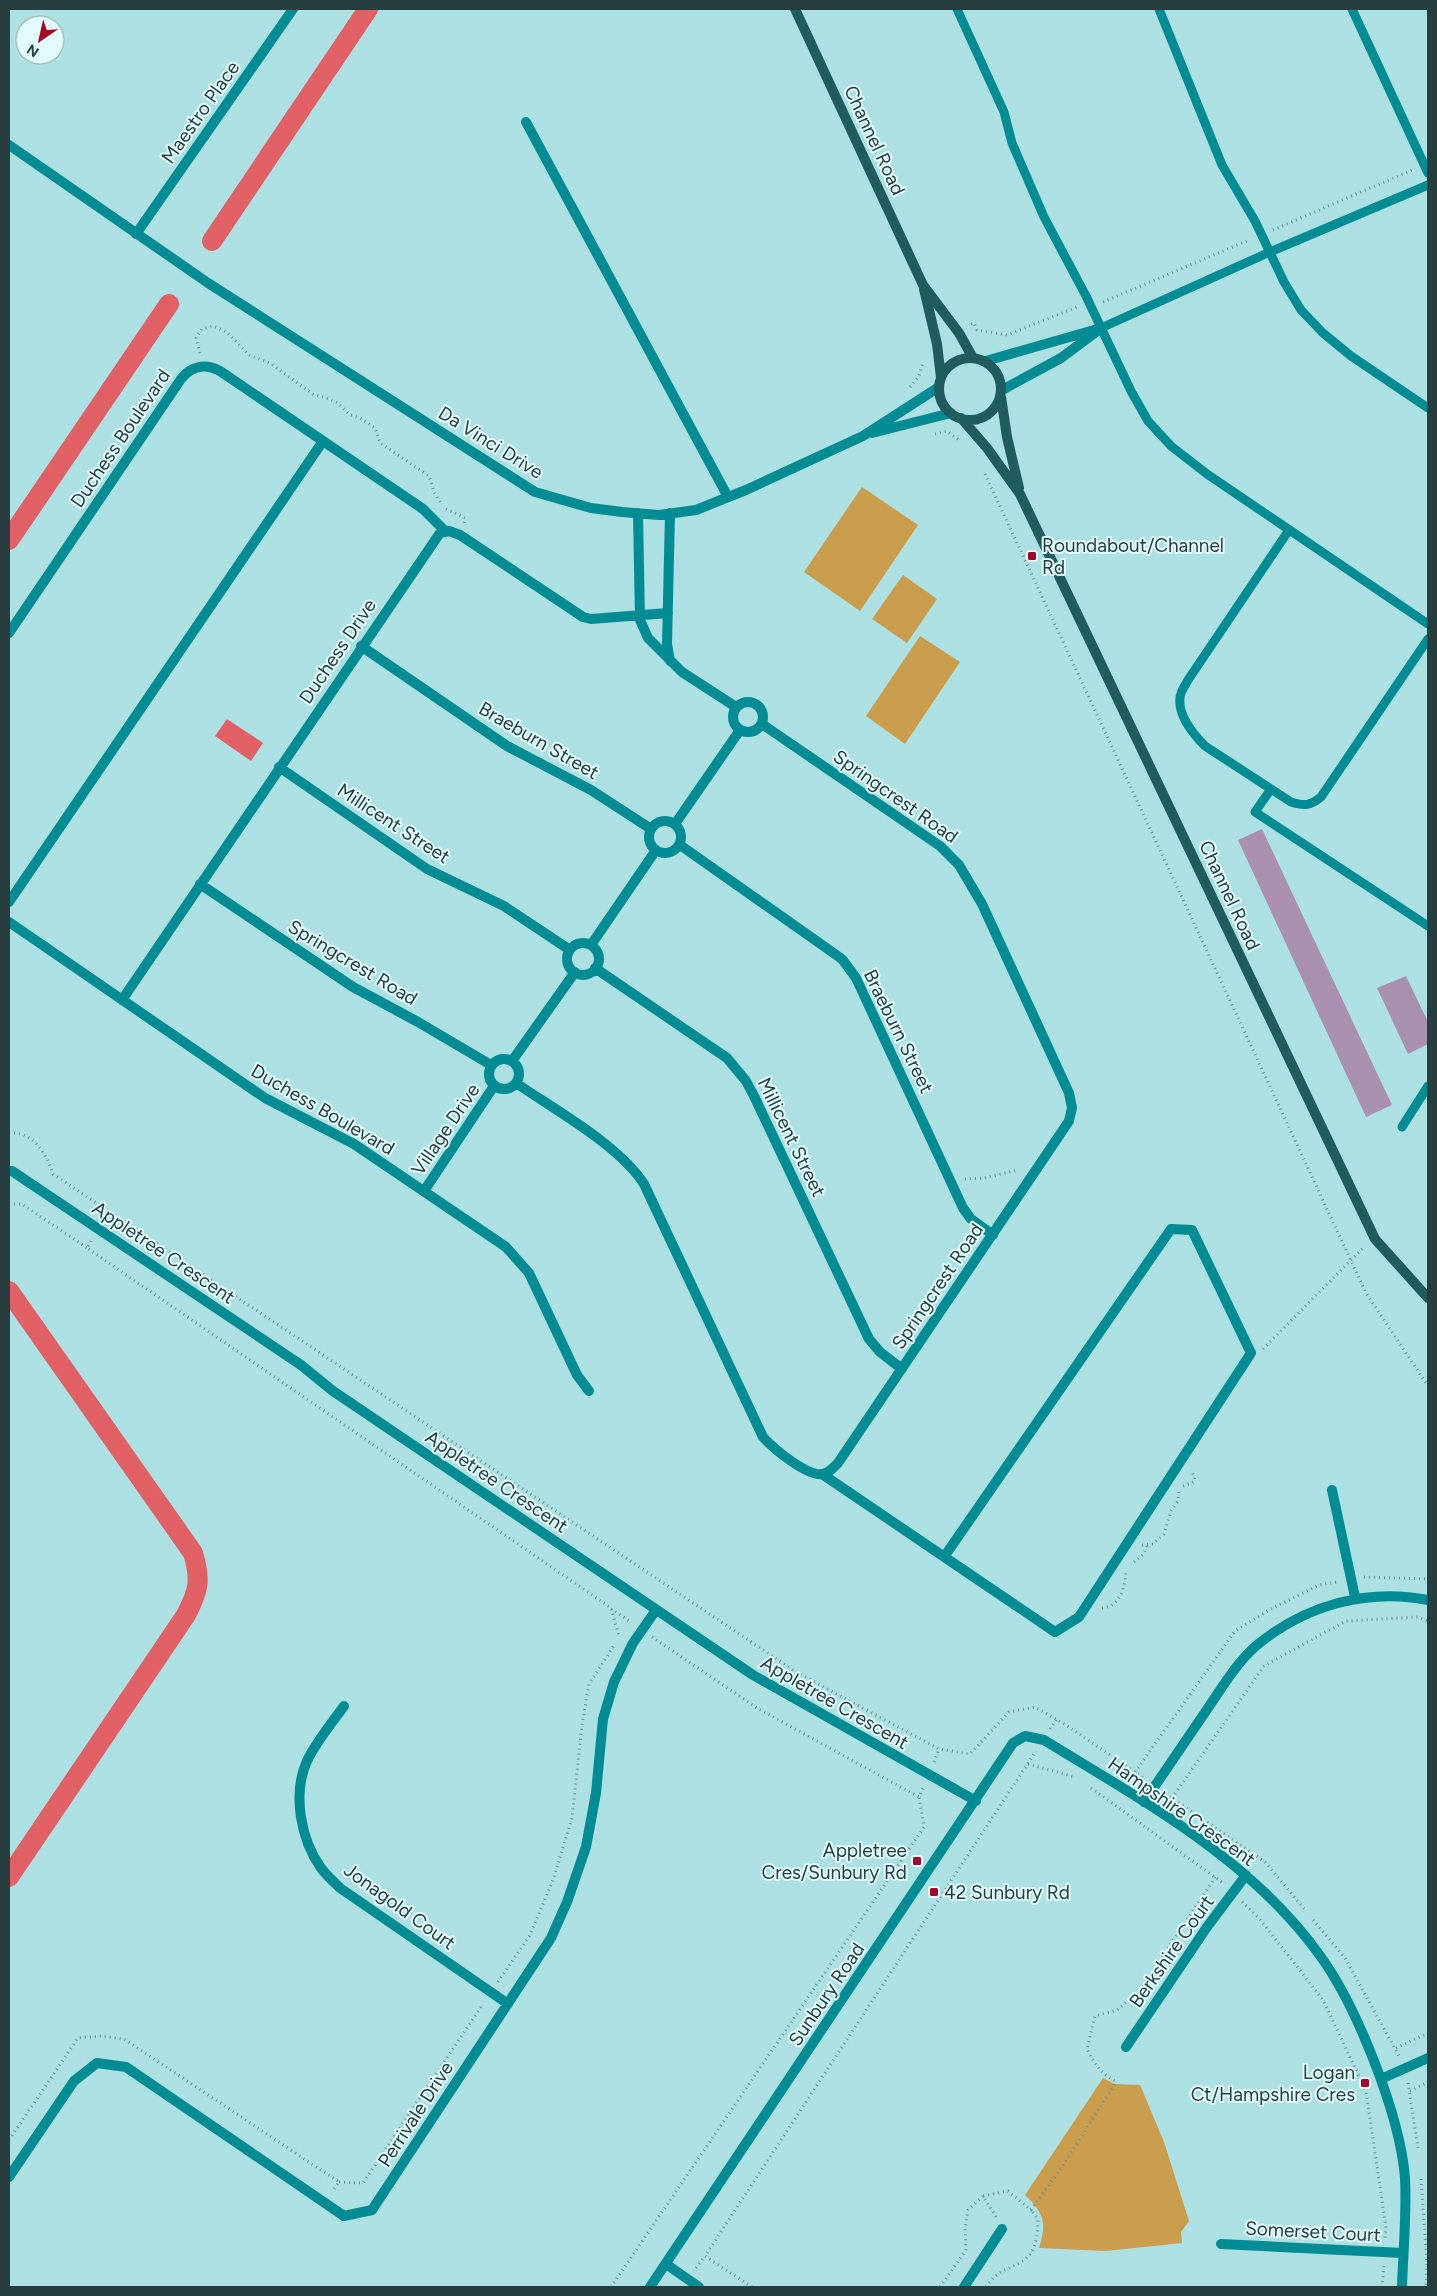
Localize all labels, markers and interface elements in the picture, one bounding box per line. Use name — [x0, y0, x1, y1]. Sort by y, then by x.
north arrow — [15, 15, 65, 65]
text: N — [24, 40, 42, 60]
street label: Maestro Place — [157, 57, 244, 168]
street label: Channel Road — [839, 82, 910, 199]
street label: Duchess Boulevard — [66, 365, 175, 512]
street label: Da Vinci Drive — [434, 401, 547, 484]
place label: Roundabout/Channel Rd — [1042, 534, 1224, 579]
marker: Roundabout/Channel Rd — [1026, 550, 1038, 562]
street label: Duchess Drive — [294, 595, 381, 708]
street label: Braeburn Street — [475, 697, 603, 784]
street label: Springcrest Road — [829, 745, 963, 848]
street label: Millicent Street — [333, 778, 454, 868]
street label: Channel Road — [1194, 837, 1265, 954]
street label: Springcrest Road — [284, 915, 422, 1010]
street label: Braeburn Street — [859, 966, 938, 1097]
street label: Duchess Boulevard — [247, 1059, 399, 1160]
street label: Millicent Street — [753, 1074, 830, 1200]
street label: Village Drive — [406, 1079, 485, 1180]
street label: Appletree Crescent — [88, 1196, 239, 1309]
street label: Springcrest Road — [887, 1219, 988, 1354]
street label: Appletree Crescent — [421, 1425, 572, 1538]
street label: Appletree Crescent — [757, 1651, 913, 1754]
street label: Hampshire Crescent — [1104, 1752, 1260, 1871]
place label: Appletree Cres/Sunbury Rd — [762, 1839, 907, 1884]
marker: Appletree Cres/Sunbury Rd — [911, 1855, 923, 1867]
street label: Jonagold Court — [339, 1858, 460, 1955]
place label: 42 Sunbury Rd — [944, 1881, 1070, 1904]
marker: 42 Sunbury Rd — [928, 1886, 940, 1898]
street label: Berkshire Court — [1124, 1891, 1219, 2012]
street label: Sunbury Road — [783, 1938, 869, 2050]
street label: Perrivale Drive — [373, 2057, 458, 2171]
place label: Logan Ct/Hampshire Cres — [1191, 2061, 1355, 2106]
marker: Logan Ct/Hampshire Cres — [1359, 2077, 1371, 2089]
street label: Somerset Court — [1245, 2216, 1381, 2247]

